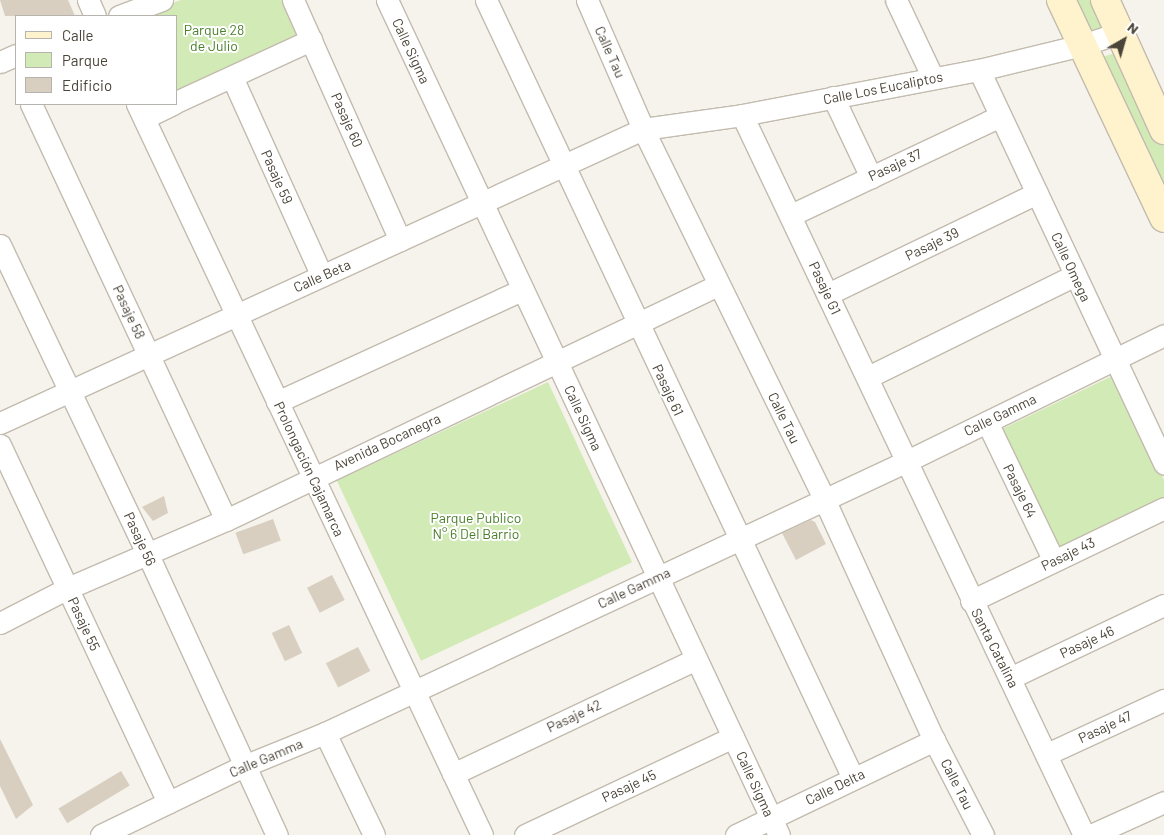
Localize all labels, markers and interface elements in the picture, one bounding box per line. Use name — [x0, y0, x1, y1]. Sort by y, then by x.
legend — [15, 15, 178, 105]
north arrow — [1099, 15, 1149, 65]
street label: Calle Sigma — [389, 16, 433, 86]
text: N — [1125, 18, 1142, 37]
park label: Parque 28 de Julio — [184, 22, 244, 54]
street label: Calle Tau — [591, 24, 629, 80]
text: Calle — [62, 26, 94, 44]
text: Parque — [62, 51, 108, 69]
street label: Calle Los Eucaliptos — [822, 68, 944, 108]
text: Edificio — [62, 76, 112, 94]
street label: Pasaje 60 — [328, 90, 366, 150]
street label: Pasaje 37 — [866, 145, 924, 185]
street label: Pasaje 59 — [258, 147, 296, 207]
street label: Pasaje 39 — [902, 224, 962, 264]
street label: Calle Omega — [1048, 230, 1094, 304]
street label: Calle Beta — [291, 256, 353, 296]
street label: Pasaje G1 — [805, 259, 845, 317]
street label: Pasaje 58 — [109, 282, 149, 342]
street label: Pasaje 61 — [649, 362, 687, 418]
street label: Calle Sigma — [561, 383, 605, 453]
street label: Calle Tau — [764, 390, 804, 446]
street label: Calle Gamma — [961, 390, 1039, 440]
street label: Prolongación Cajamarca — [270, 399, 348, 539]
street label: Avenida Bocanegra — [331, 410, 443, 474]
street label: Pasaje 64 — [1000, 461, 1040, 521]
street label: Pasaje 56 — [120, 509, 160, 569]
park label: Parque Publico N° 6 Del Barrio — [431, 510, 521, 542]
street label: Pasaje 43 — [1038, 534, 1098, 574]
street label: Calle Gamma — [595, 564, 673, 612]
street label: Pasaje 55 — [64, 594, 104, 654]
street label: Santa Catalina — [968, 605, 1022, 691]
street label: Pasaje 46 — [1057, 622, 1117, 662]
street label: Pasaje 42 — [544, 696, 604, 736]
street label: Pasaje 47 — [1076, 707, 1134, 747]
street label: Calle Gamma — [227, 735, 305, 781]
street label: Calle Sigma — [733, 749, 777, 819]
street label: Calle Tau — [937, 756, 977, 812]
street label: Calle Delta — [803, 765, 867, 809]
street label: Pasaje 45 — [599, 766, 659, 806]

